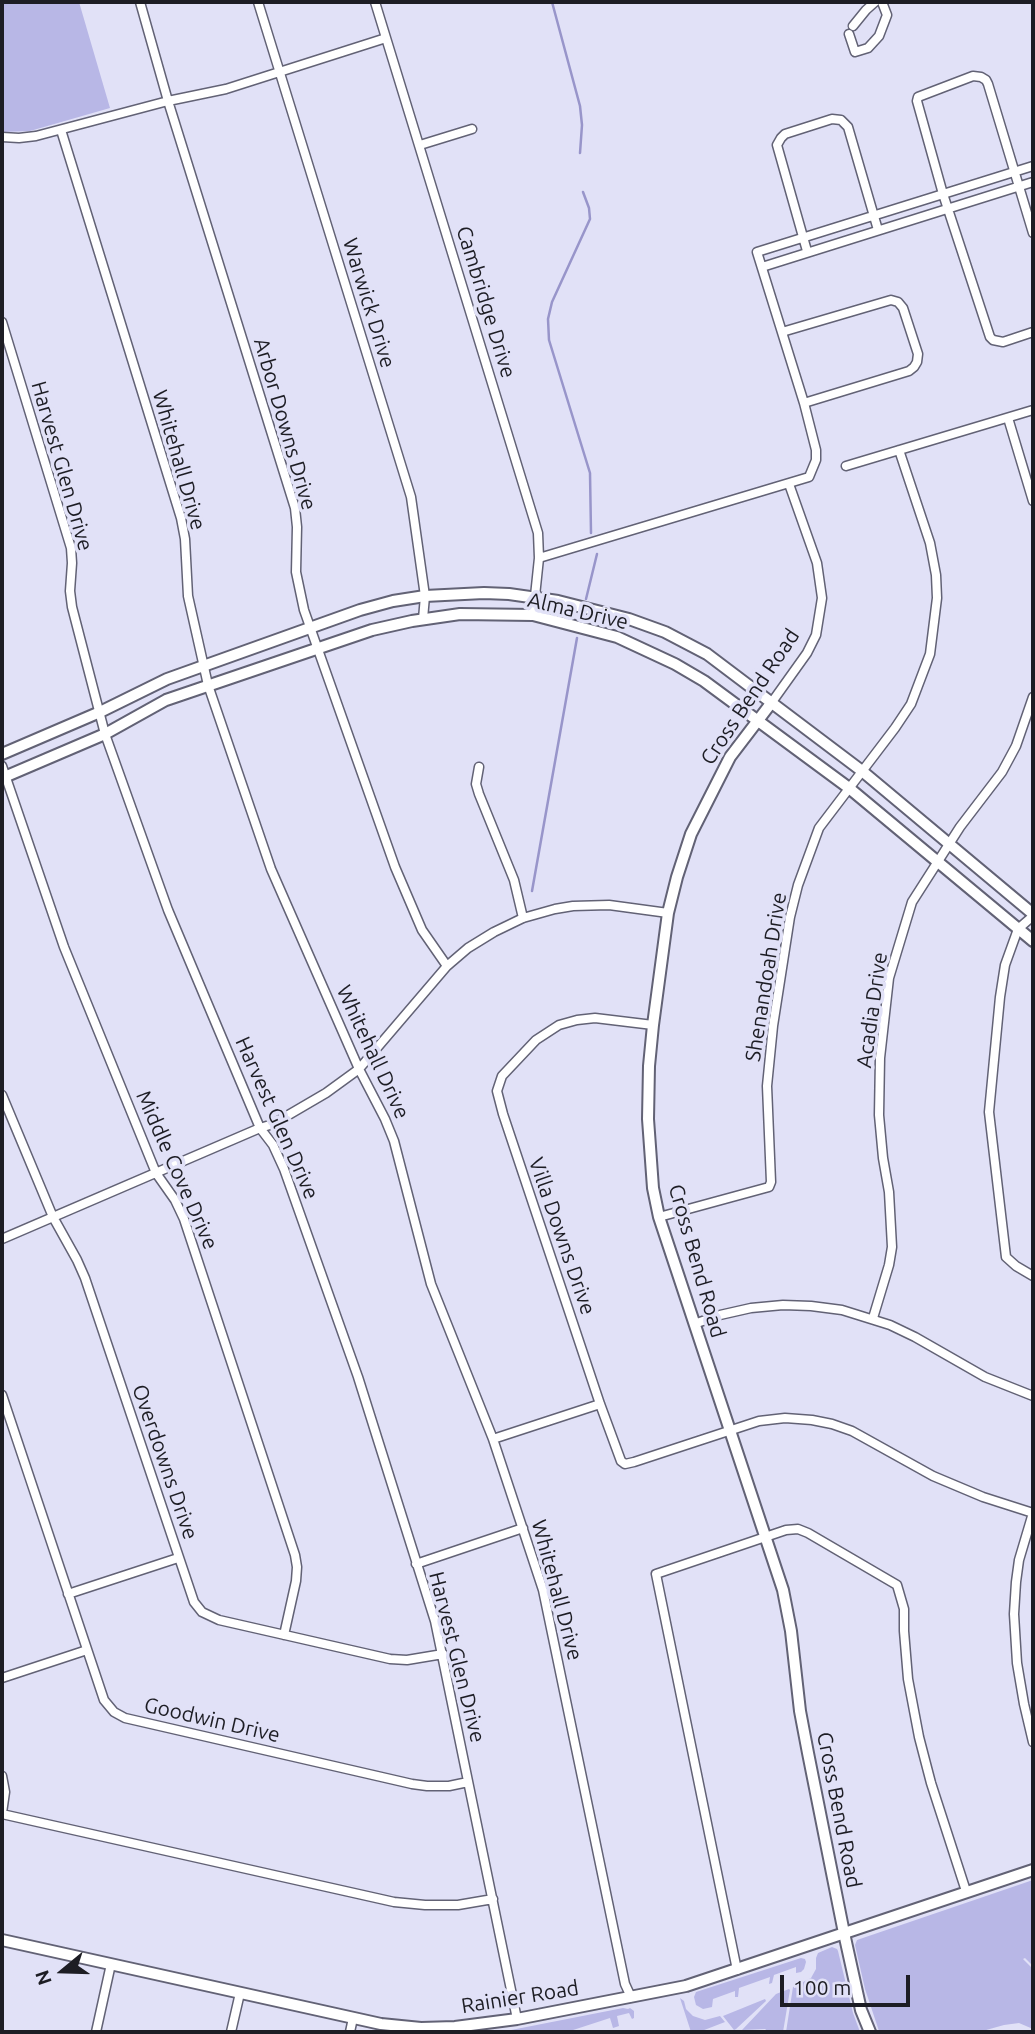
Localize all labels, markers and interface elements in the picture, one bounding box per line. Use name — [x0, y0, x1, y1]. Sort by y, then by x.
street label: Cambridge Drive — [451, 223, 521, 381]
street label: Warwick Drive — [337, 235, 401, 371]
street label: Arbor Downs Drive — [248, 335, 322, 513]
street label: Harvest Glen Drive — [26, 378, 98, 554]
street label: Whitehall Drive — [147, 387, 211, 533]
street label: Alma Drive — [525, 587, 631, 635]
street label: Cross Bend Road — [695, 624, 805, 770]
street label: Shenandoah Drive — [740, 890, 792, 1064]
street label: Acadia Drive — [851, 950, 893, 1070]
street label: Whitehall Drive — [331, 981, 415, 1123]
street label: Harvest Glen Drive — [230, 1033, 324, 1203]
street label: Middle Cove Drive — [131, 1087, 223, 1253]
street label: Villa Downs Drive — [523, 1154, 601, 1318]
street label: Cross Bend Road — [663, 1181, 731, 1341]
street label: Overdowns Drive — [127, 1381, 203, 1543]
street label: Whitehall Drive — [526, 1517, 588, 1663]
street label: Harvest Glen Drive — [424, 1569, 490, 1745]
street label: Goodwin Drive — [142, 1692, 282, 1748]
street label: Cross Bend Road — [812, 1730, 866, 1890]
north arrow — [28, 1936, 98, 2006]
scale bar — [783, 1960, 912, 2004]
text: N — [30, 1968, 56, 1988]
street label: Rainier Road — [459, 1975, 581, 2019]
text: 100 m — [793, 1975, 851, 1999]

